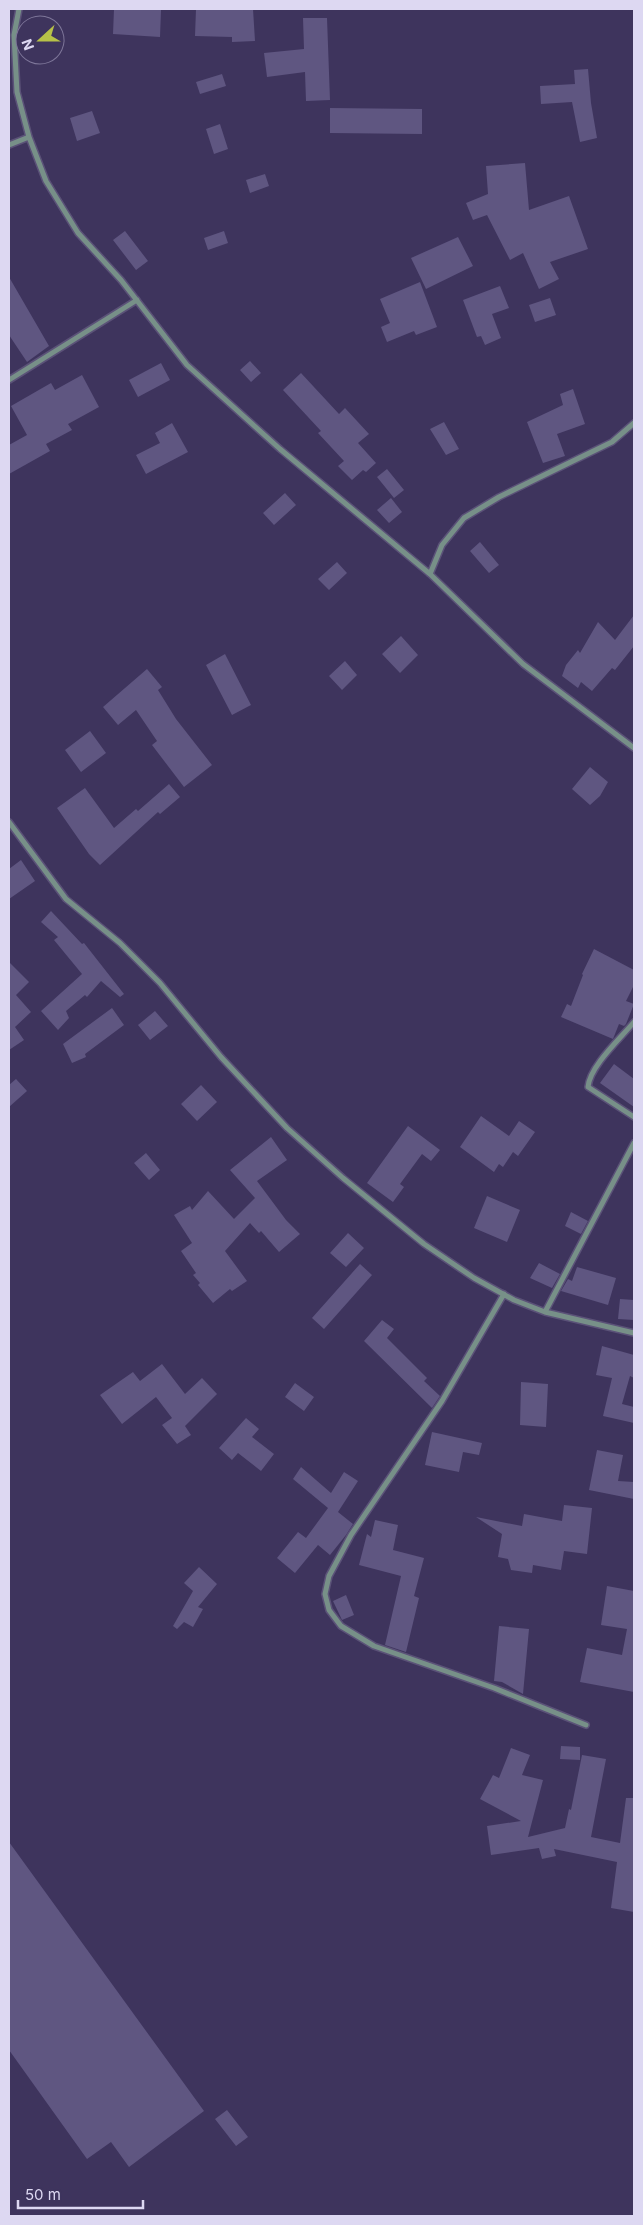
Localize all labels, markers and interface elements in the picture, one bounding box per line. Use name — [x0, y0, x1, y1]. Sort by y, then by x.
north arrow — [15, 15, 65, 65]
text: N — [18, 37, 37, 53]
scale bar — [18, 2178, 142, 2210]
text: 50 m — [25, 2185, 61, 2204]

